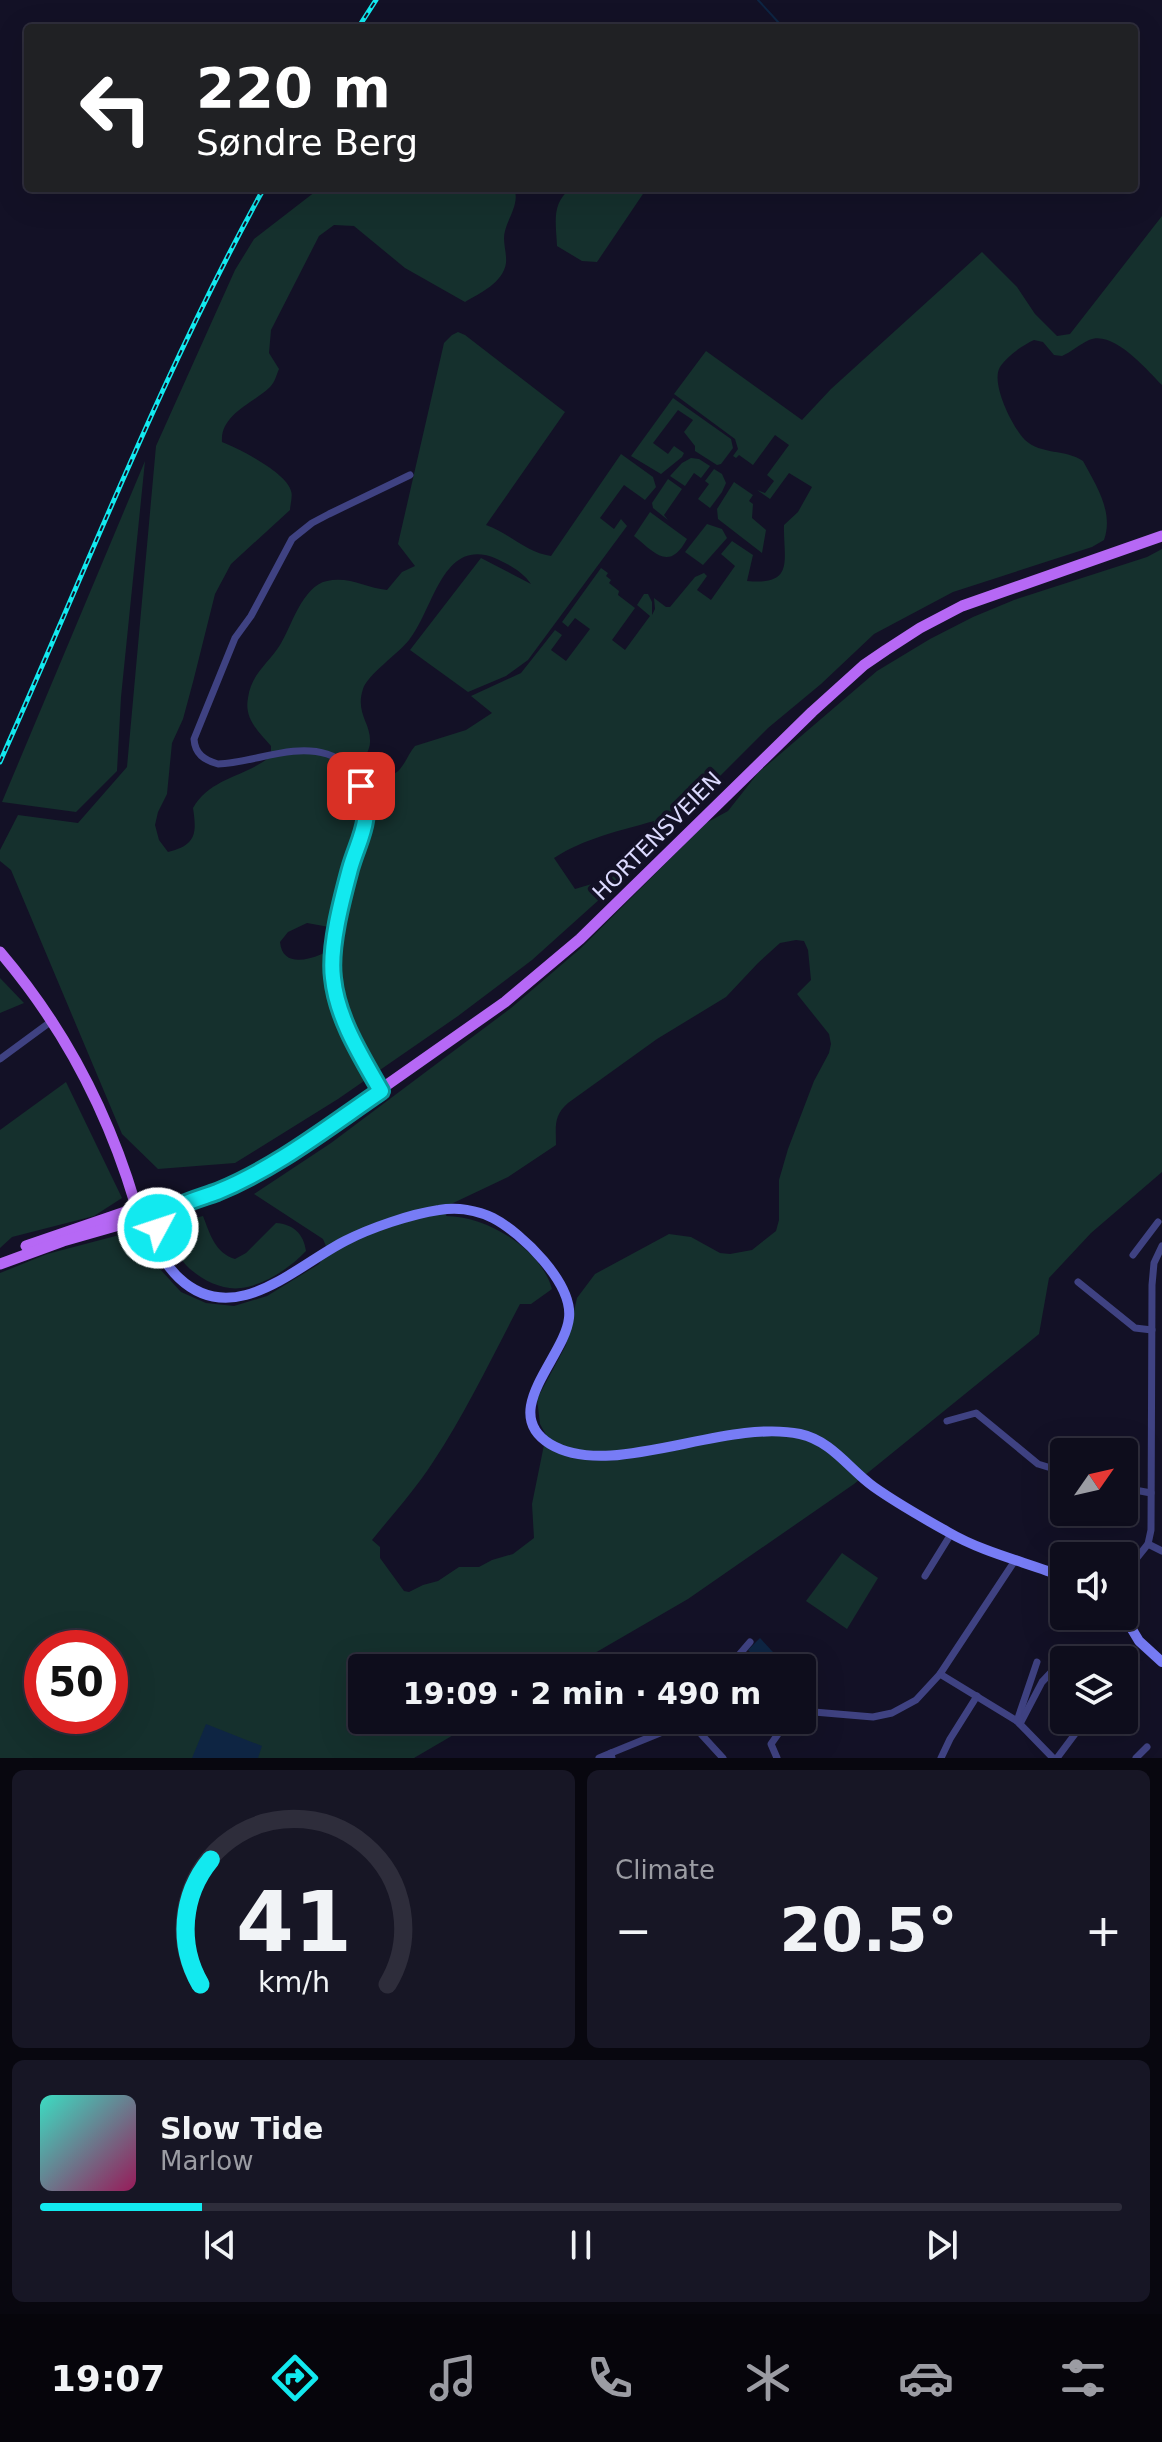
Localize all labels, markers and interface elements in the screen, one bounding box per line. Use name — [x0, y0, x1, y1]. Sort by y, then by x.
text: 220 m — [196, 55, 391, 120]
icon: left — [64, 56, 168, 160]
text: Søndre Berg — [196, 122, 418, 163]
pin — [327, 752, 395, 820]
icon: arrive — [339, 764, 383, 808]
street label: HORTENSVEIEN — [588, 767, 726, 905]
position arrow — [116, 1186, 200, 1270]
north arrow — [1050, 1438, 1138, 1526]
map controls — [1050, 1438, 1138, 1734]
button: sound — [1050, 1542, 1138, 1630]
speed limit sign: 50 — [24, 1630, 128, 1734]
button: layers — [1050, 1646, 1138, 1734]
text: 19:09 · 2 min · 490 m — [403, 1676, 761, 1711]
text: Climate — [615, 1855, 715, 1885]
text: 41 — [236, 1874, 351, 1971]
text: 20.5° — [779, 1895, 958, 1965]
text: − — [615, 1905, 652, 1956]
text: + — [1085, 1905, 1122, 1956]
text: km/h — [257, 1965, 330, 1999]
text: Slow Tide — [160, 2111, 323, 2146]
text: Marlow — [160, 2146, 253, 2176]
icon: previous — [198, 2223, 242, 2267]
icon: pause — [559, 2223, 603, 2267]
icon: next — [920, 2223, 964, 2267]
icon: directions — [267, 2350, 323, 2406]
icon: music — [425, 2350, 481, 2406]
icon: phone — [582, 2350, 638, 2406]
icon: climate — [740, 2350, 796, 2406]
icon: car — [898, 2350, 954, 2406]
icon: filters — [1055, 2350, 1111, 2406]
text: 19:07 — [51, 2358, 165, 2399]

